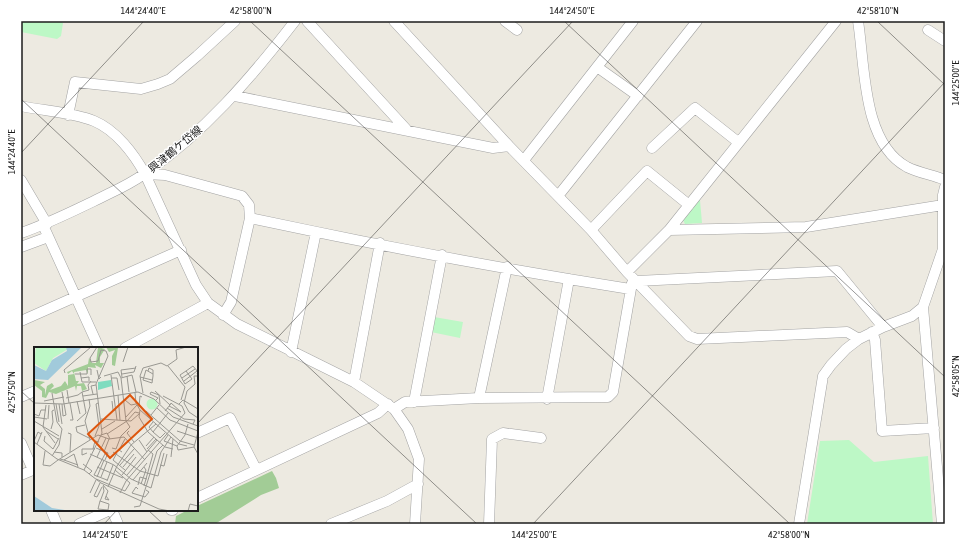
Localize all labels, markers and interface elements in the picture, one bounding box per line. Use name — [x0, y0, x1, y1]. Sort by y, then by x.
text: 144°24'40"E — [121, 5, 166, 16]
text: 42°58'00"N — [230, 5, 272, 16]
text: 144°24'50"E — [550, 5, 595, 16]
text: 42°58'10"N — [857, 5, 899, 16]
text: 144°25'00"E — [950, 60, 961, 105]
street label: 興津鶴ケ岱線 — [146, 123, 204, 175]
text: 144°24'40"E — [6, 129, 17, 174]
inset map — [34, 347, 198, 511]
text: 42°58'05"N — [950, 355, 961, 397]
text: 42°57'50"N — [6, 371, 17, 413]
text: 144°24'50"E — [83, 529, 128, 540]
text: 144°25'00"E — [512, 529, 557, 540]
text: 42°58'00"N — [768, 529, 810, 540]

